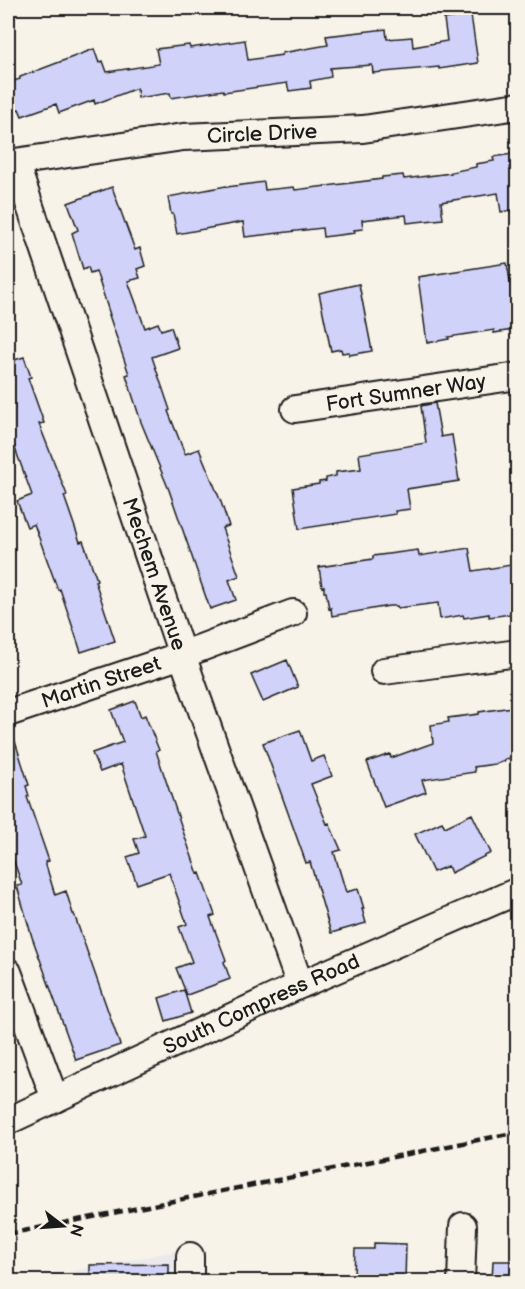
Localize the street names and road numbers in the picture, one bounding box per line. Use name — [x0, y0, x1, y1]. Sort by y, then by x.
street label: Circle Drive — [206, 119, 318, 149]
street label: Fort Sumner Way — [324, 369, 488, 417]
street label: Mechem Avenue — [117, 495, 192, 654]
street label: Martin Street — [38, 651, 164, 714]
street label: South Compress Road — [159, 949, 363, 1060]

